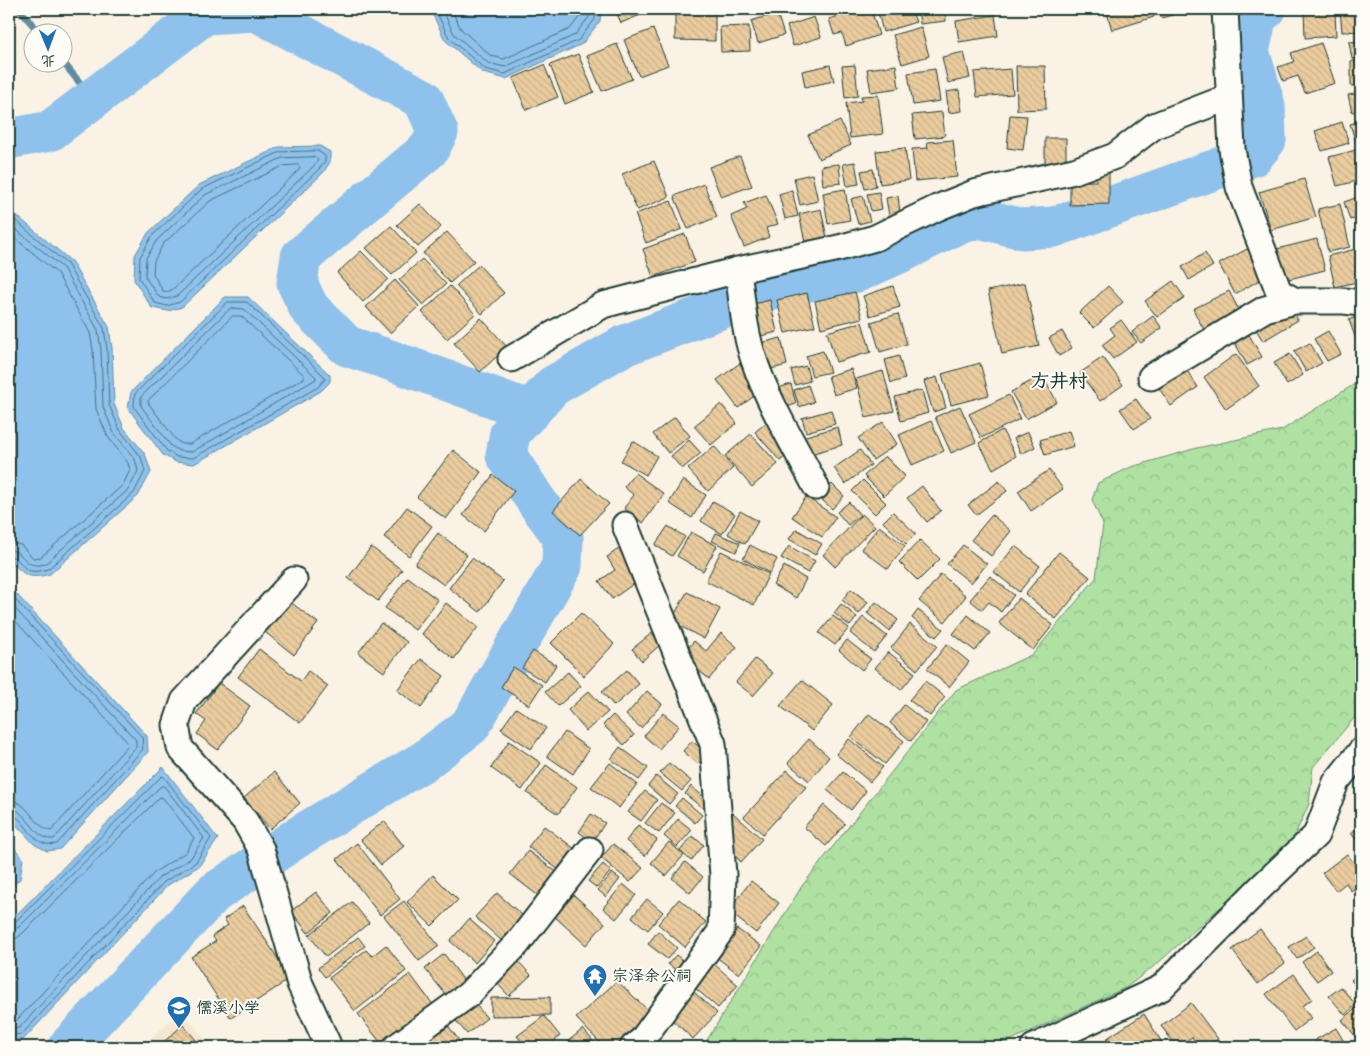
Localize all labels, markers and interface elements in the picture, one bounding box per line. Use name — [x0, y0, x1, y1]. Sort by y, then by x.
north arrow — [22, 22, 72, 72]
text: 北 — [41, 52, 55, 69]
district label: 方井村 — [1030, 369, 1088, 393]
temple icon: 宗泽余公祠 — [582, 963, 608, 997]
place label: 宗泽余公祠 — [612, 966, 692, 986]
school or university icon: 儒溪小学 — [166, 995, 192, 1029]
place label: 儒溪小学 — [196, 998, 260, 1018]

